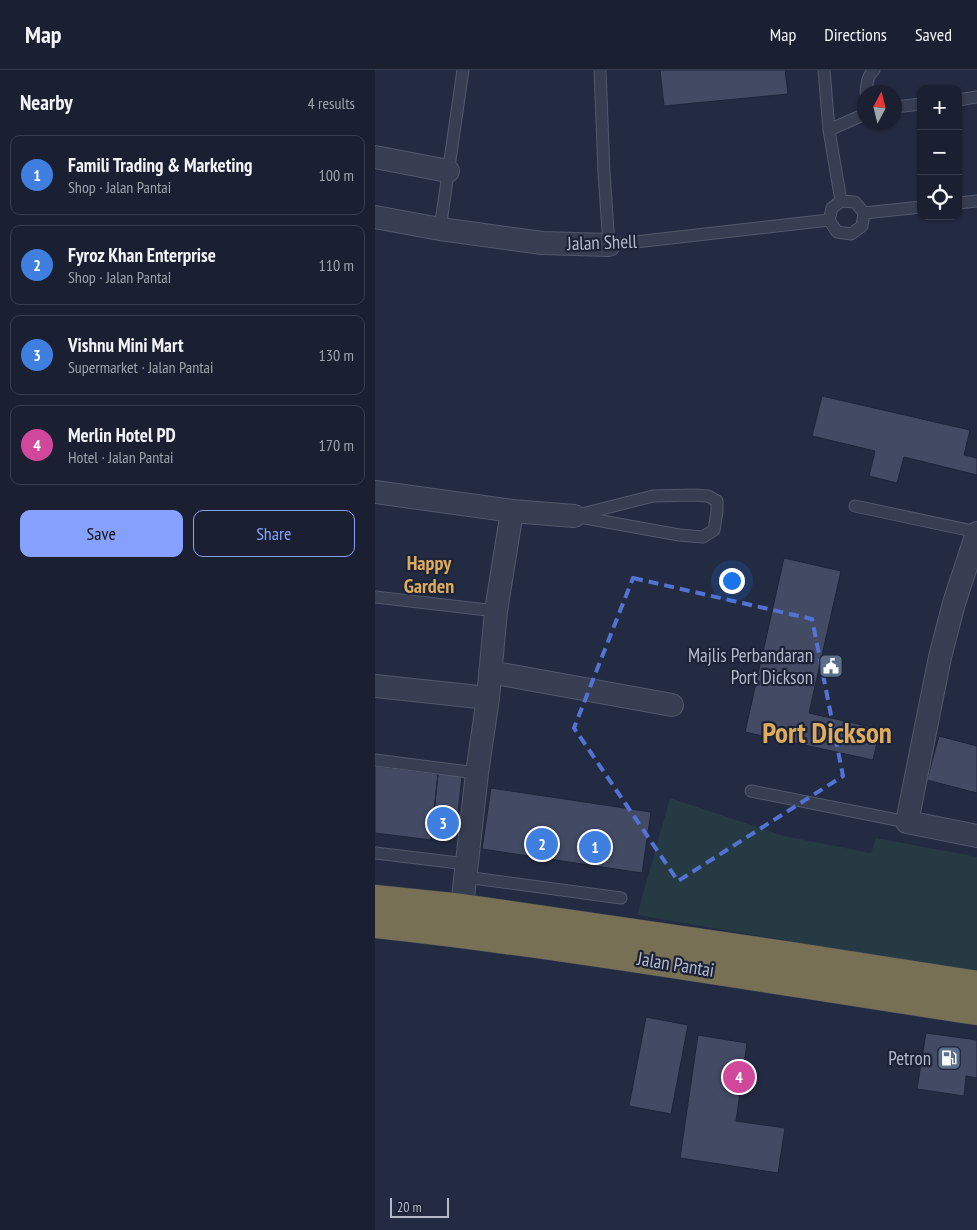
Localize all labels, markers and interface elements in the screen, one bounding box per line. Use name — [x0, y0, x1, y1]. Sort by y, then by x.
text: Map — [25, 19, 62, 50]
text: Map — [770, 23, 796, 46]
text: Directions — [824, 23, 887, 46]
text: Saved — [915, 23, 952, 46]
north arrow — [857, 85, 902, 130]
map controls — [917, 85, 962, 220]
button: + — [917, 85, 962, 130]
text: Nearby — [20, 89, 73, 116]
text: 4 results — [308, 93, 355, 113]
button: − — [917, 130, 962, 175]
text: Famili Trading & Marketing — [68, 153, 252, 177]
text: 1 — [33, 165, 41, 185]
text: 100 m — [319, 165, 354, 185]
button: locate — [917, 175, 962, 220]
text: Shop · Jalan Pantai — [68, 177, 171, 197]
street label: Jalan Shell — [566, 229, 638, 255]
text: Fyroz Khan Enterprise — [68, 243, 216, 267]
text: 2 — [33, 255, 41, 275]
text: 110 m — [319, 255, 354, 275]
text: Shop · Jalan Pantai — [68, 267, 171, 287]
text: Vishnu Mini Mart — [68, 333, 184, 357]
text: 3 — [33, 345, 41, 365]
text: 130 m — [319, 345, 354, 365]
text: Supermarket · Jalan Pantai — [68, 357, 213, 377]
text: Merlin Hotel PD — [68, 423, 176, 447]
text: 4 — [33, 435, 41, 455]
text: 170 m — [319, 435, 354, 455]
text: Hotel · Jalan Pantai — [68, 447, 174, 467]
button: Save — [20, 510, 183, 557]
button: Share — [193, 510, 355, 557]
district label: Happy Garden — [404, 550, 454, 599]
your location — [719, 568, 745, 594]
place label: Majlis Perbandaran Port Dickson — [688, 643, 813, 689]
public building icon: Majlis Perbandaran Port Dickson — [818, 653, 844, 679]
district label: Port Dickson — [762, 713, 892, 751]
pin: 3 — [427, 804, 459, 842]
pin: 2 — [526, 825, 558, 863]
pin: 1 — [579, 828, 611, 866]
street label: Jalan Pantai — [635, 946, 716, 982]
fuel station icon: Petron — [936, 1045, 962, 1071]
place label: Petron — [888, 1046, 931, 1070]
pin: 4 — [723, 1058, 755, 1096]
scale bar — [390, 1195, 449, 1218]
text: 20 m — [397, 1198, 422, 1216]

